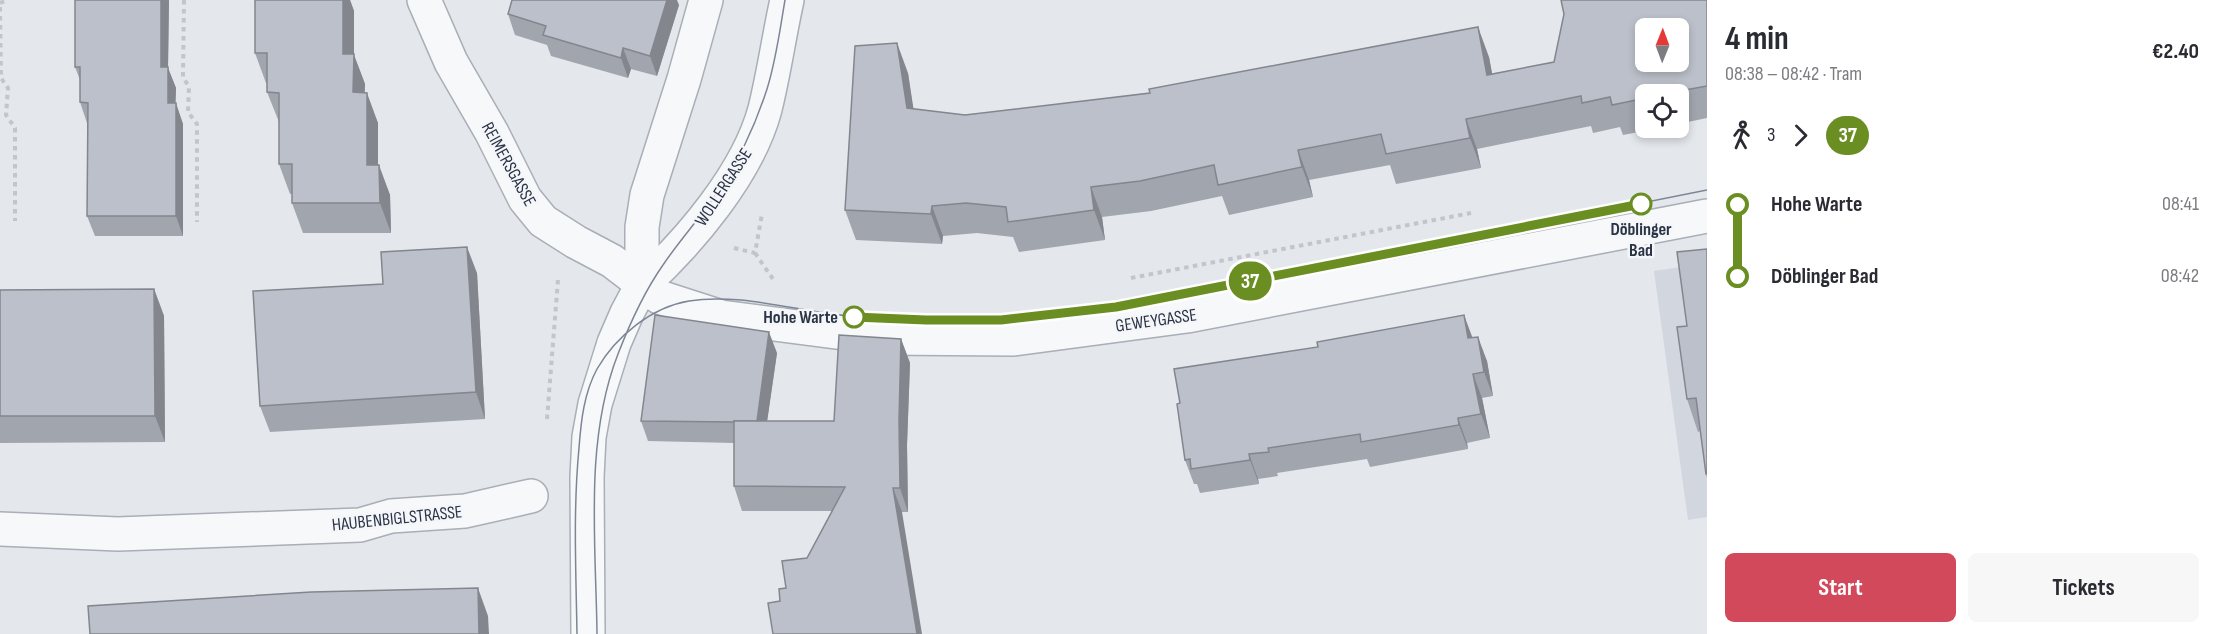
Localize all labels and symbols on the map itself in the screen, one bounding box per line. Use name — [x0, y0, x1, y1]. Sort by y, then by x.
north arrow — [1635, 18, 1689, 72]
street label: REIMERSGASSE — [477, 119, 540, 210]
street label: WOLLERGASSE — [690, 144, 756, 230]
marker: Döblinger Bad — [1630, 193, 1652, 215]
place label: Döblinger Bad — [1610, 219, 1672, 261]
line badge: 37 — [1223, 262, 1277, 300]
street label: GEWEYGASSE — [1114, 304, 1198, 337]
marker: Hohe Warte — [843, 306, 865, 328]
place label: Hohe Warte — [763, 307, 838, 328]
street label: HAUBENBIGLSTRASSE — [331, 501, 463, 536]

